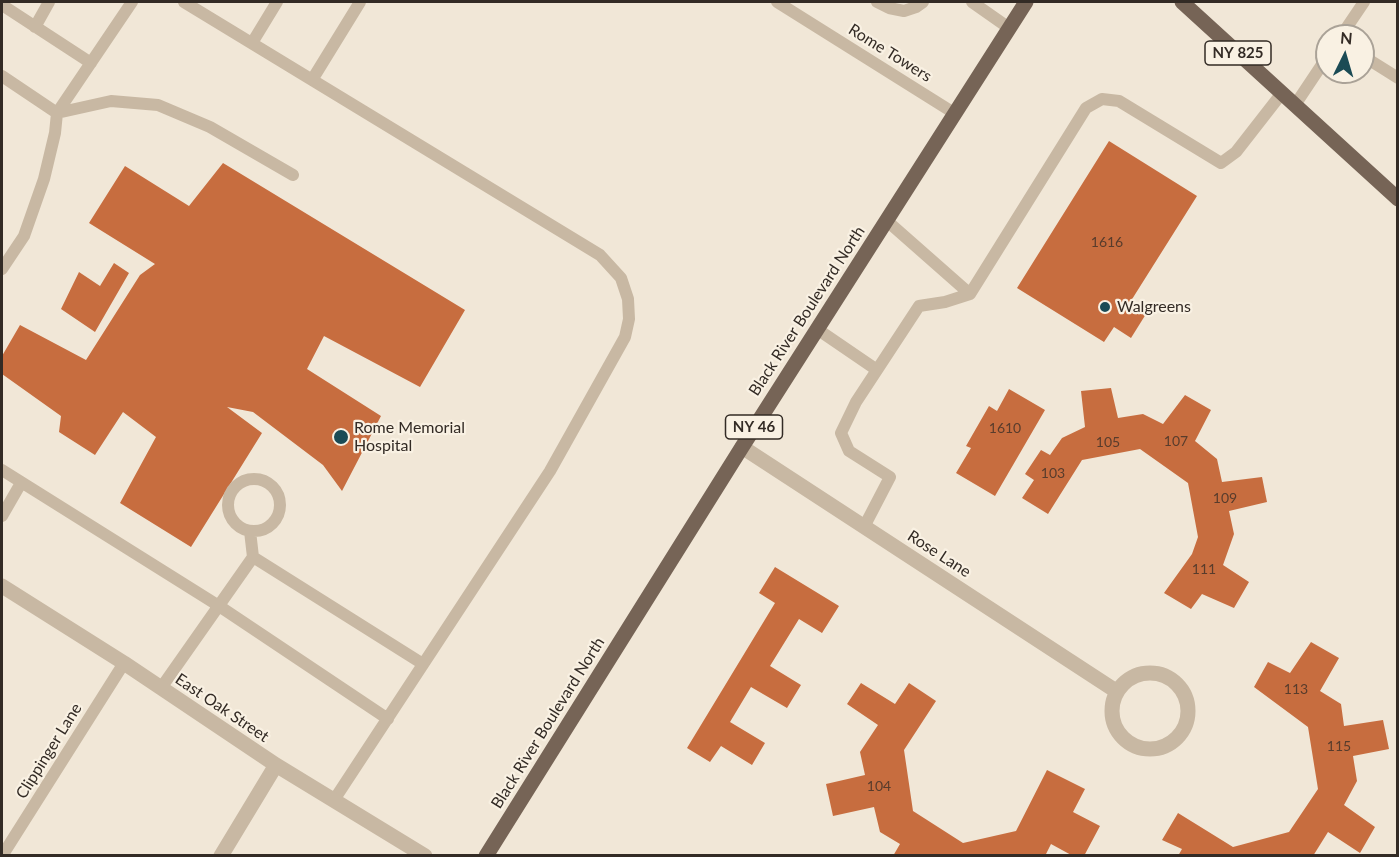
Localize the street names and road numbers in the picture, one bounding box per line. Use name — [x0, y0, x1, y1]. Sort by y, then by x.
street label: Rome Towers — [845, 20, 935, 86]
road number: NY 825 — [1205, 41, 1271, 65]
street label: Black River Boulevard North — [745, 223, 869, 399]
road number: NY 46 — [726, 415, 783, 439]
street label: Rose Lane — [904, 526, 974, 582]
street label: Black River Boulevard North — [487, 634, 609, 812]
street label: East Oak Street — [172, 670, 272, 746]
street label: Clippinger Lane — [12, 700, 86, 802]

